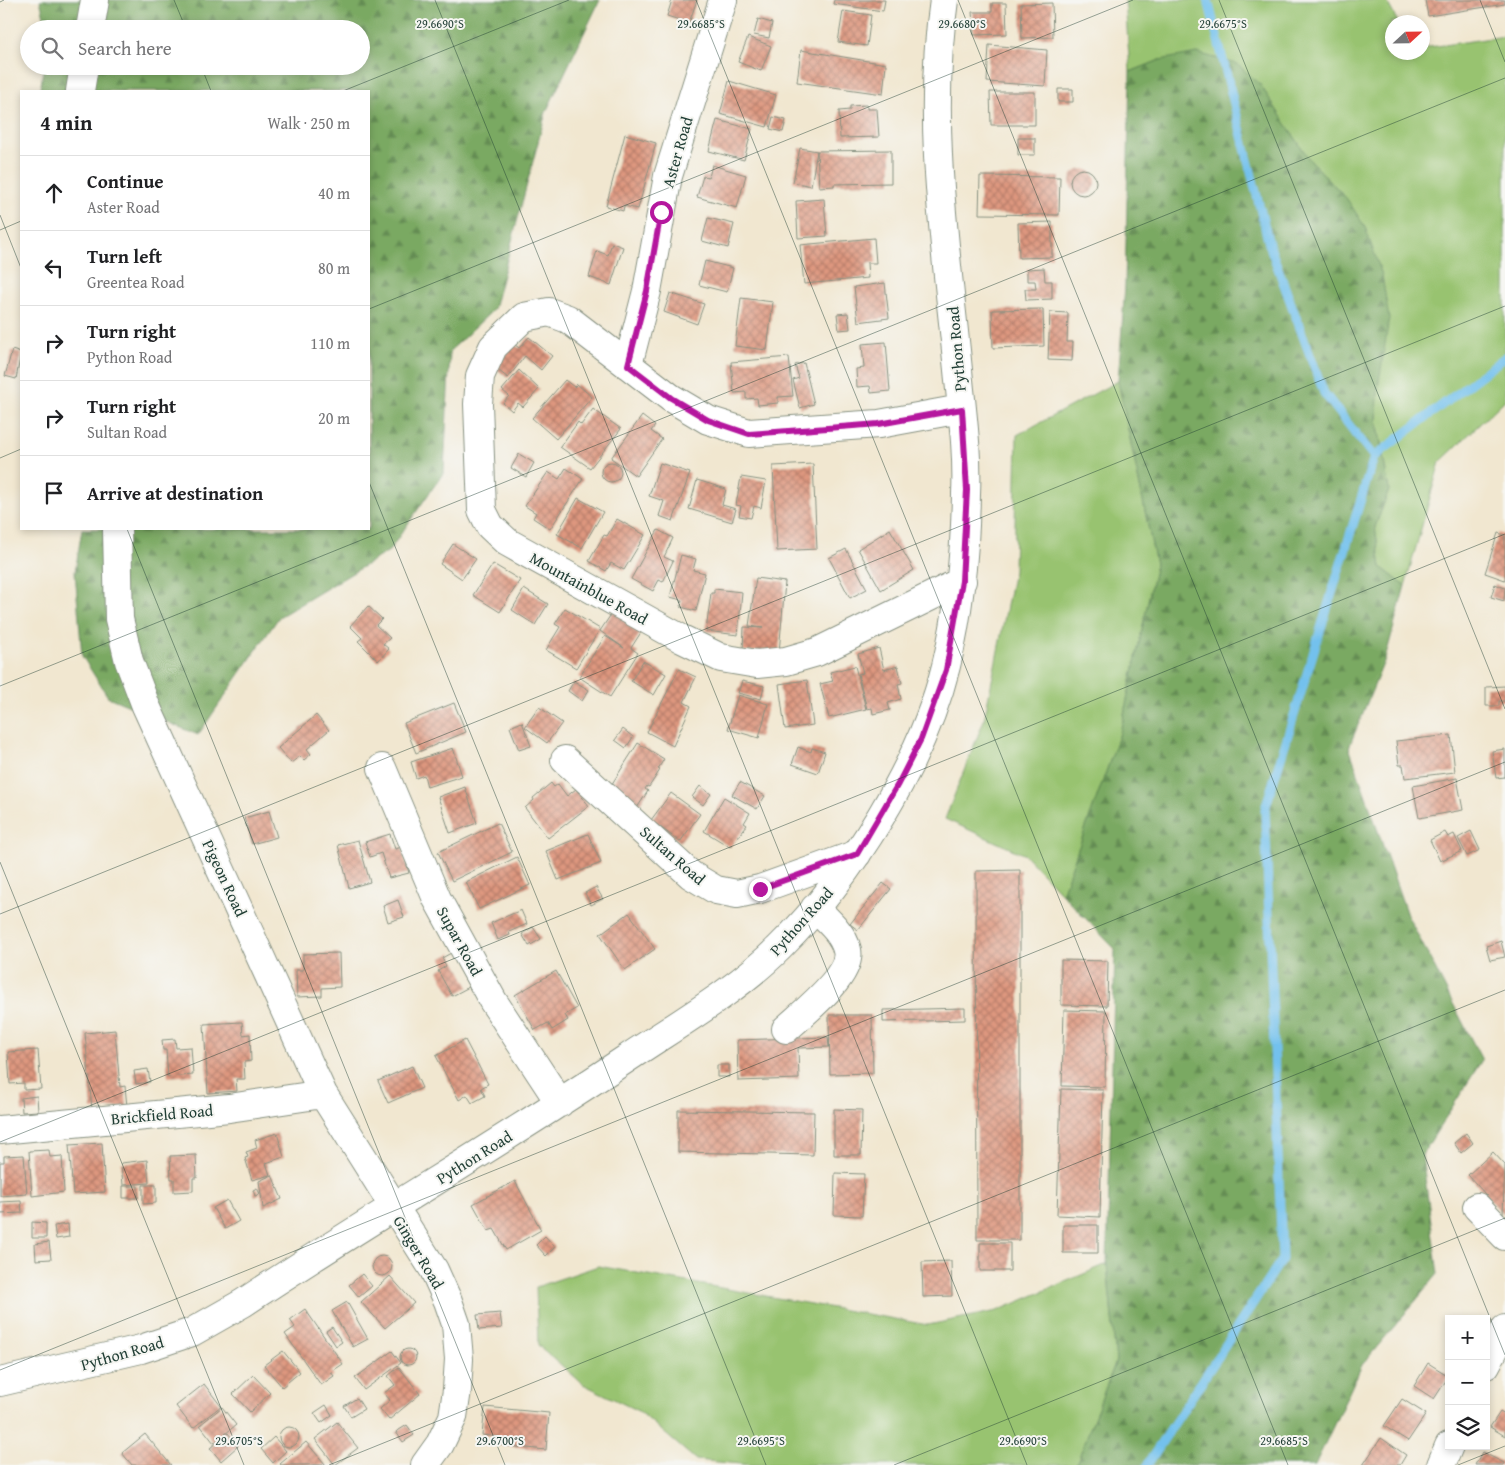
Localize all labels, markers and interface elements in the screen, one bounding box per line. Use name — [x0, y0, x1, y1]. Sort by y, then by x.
text: 29.6690°S — [416, 15, 464, 32]
text: 29.6685°S — [677, 15, 725, 32]
text: 29.6680°S — [938, 15, 986, 32]
text: 29.6675°S — [1199, 15, 1247, 32]
north arrow — [1385, 15, 1430, 60]
search box — [20, 20, 370, 75]
icon: search — [38, 34, 66, 62]
text: Search here — [78, 34, 172, 62]
text: 4 min — [40, 107, 92, 138]
text: Walk · 250 m — [267, 111, 350, 135]
street label: Aster Road — [655, 113, 699, 190]
text: Continue — [87, 167, 164, 195]
icon: ahead — [40, 179, 68, 207]
text: 40 m — [318, 181, 350, 205]
text: Aster Road — [87, 195, 160, 219]
route start — [650, 201, 673, 224]
text: Turn left — [87, 242, 162, 270]
icon: left — [40, 254, 68, 282]
text: 80 m — [318, 256, 350, 280]
text: Greentea Road — [87, 270, 185, 294]
street label: Python Road — [940, 305, 972, 393]
text: Turn right — [87, 317, 176, 345]
icon: right — [40, 329, 68, 357]
text: 110 m — [310, 331, 350, 355]
text: Python Road — [87, 345, 172, 369]
text: Turn right — [87, 392, 176, 420]
icon: right — [40, 404, 68, 432]
text: 20 m — [318, 406, 350, 430]
text: Sultan Road — [87, 420, 167, 444]
icon: arrive — [40, 479, 68, 507]
text: Arrive at destination — [87, 479, 263, 507]
street label: Mountainblue Road — [526, 546, 653, 631]
street label: Sultan Road — [635, 820, 711, 891]
street label: Pigeon Road — [197, 835, 254, 921]
route end — [749, 878, 772, 901]
street label: Python Road — [764, 881, 839, 961]
street label: Supar Road — [431, 902, 489, 981]
street label: Brickfield Road — [110, 1098, 214, 1130]
street label: Python Road — [431, 1124, 517, 1190]
street label: Ginger Road — [388, 1211, 451, 1294]
map controls — [1445, 1315, 1490, 1450]
button: + — [1445, 1315, 1490, 1360]
street label: Python Road — [78, 1330, 167, 1376]
button: − — [1445, 1360, 1490, 1405]
button: layers — [1445, 1405, 1490, 1450]
text: 29.6705°S — [215, 1432, 263, 1449]
text: 29.6700°S — [476, 1432, 524, 1449]
text: 29.6695°S — [737, 1432, 785, 1449]
text: 29.6690°S — [999, 1432, 1047, 1449]
text: 29.6685°S — [1260, 1432, 1308, 1449]

